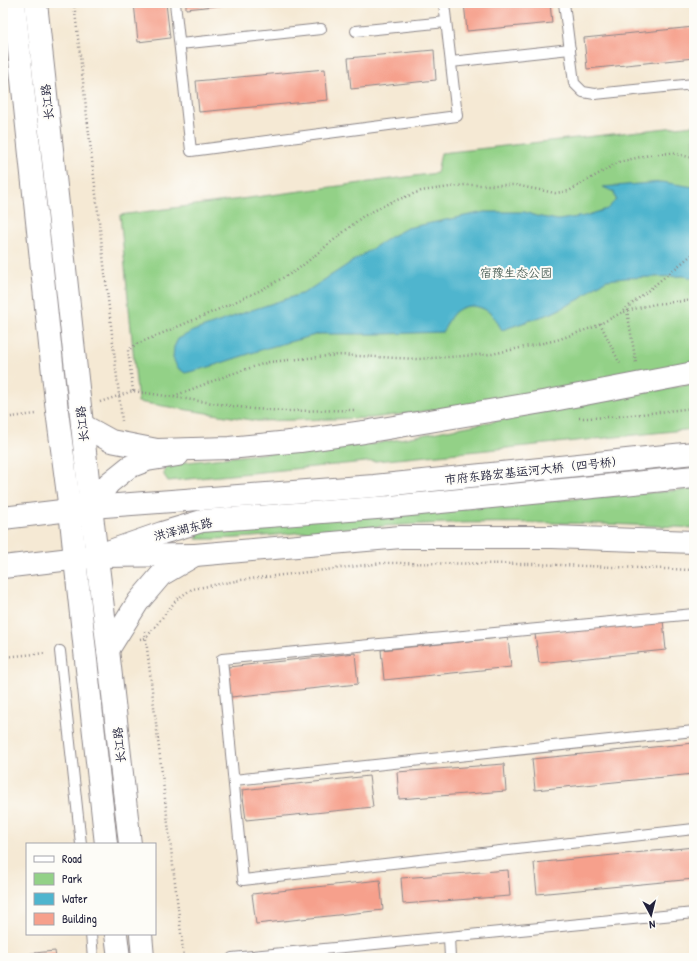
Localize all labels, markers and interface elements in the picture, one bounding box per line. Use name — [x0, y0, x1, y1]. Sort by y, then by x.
street label: 长江路 — [37, 83, 57, 121]
park label: 宿豫生态公园 — [480, 264, 552, 281]
street label: 长江路 — [72, 405, 92, 443]
street label: 市府东路宏基运河大桥（四号桥） — [444, 452, 624, 488]
street label: 洪泽湖东路 — [152, 513, 214, 545]
street label: 长江路 — [109, 726, 129, 764]
legend — [26, 843, 156, 935]
text: Road — [62, 850, 82, 867]
text: Park — [62, 870, 82, 887]
text: Water — [62, 890, 88, 907]
north arrow — [631, 895, 671, 935]
text: Building — [62, 910, 97, 927]
text: N — [648, 918, 656, 932]

